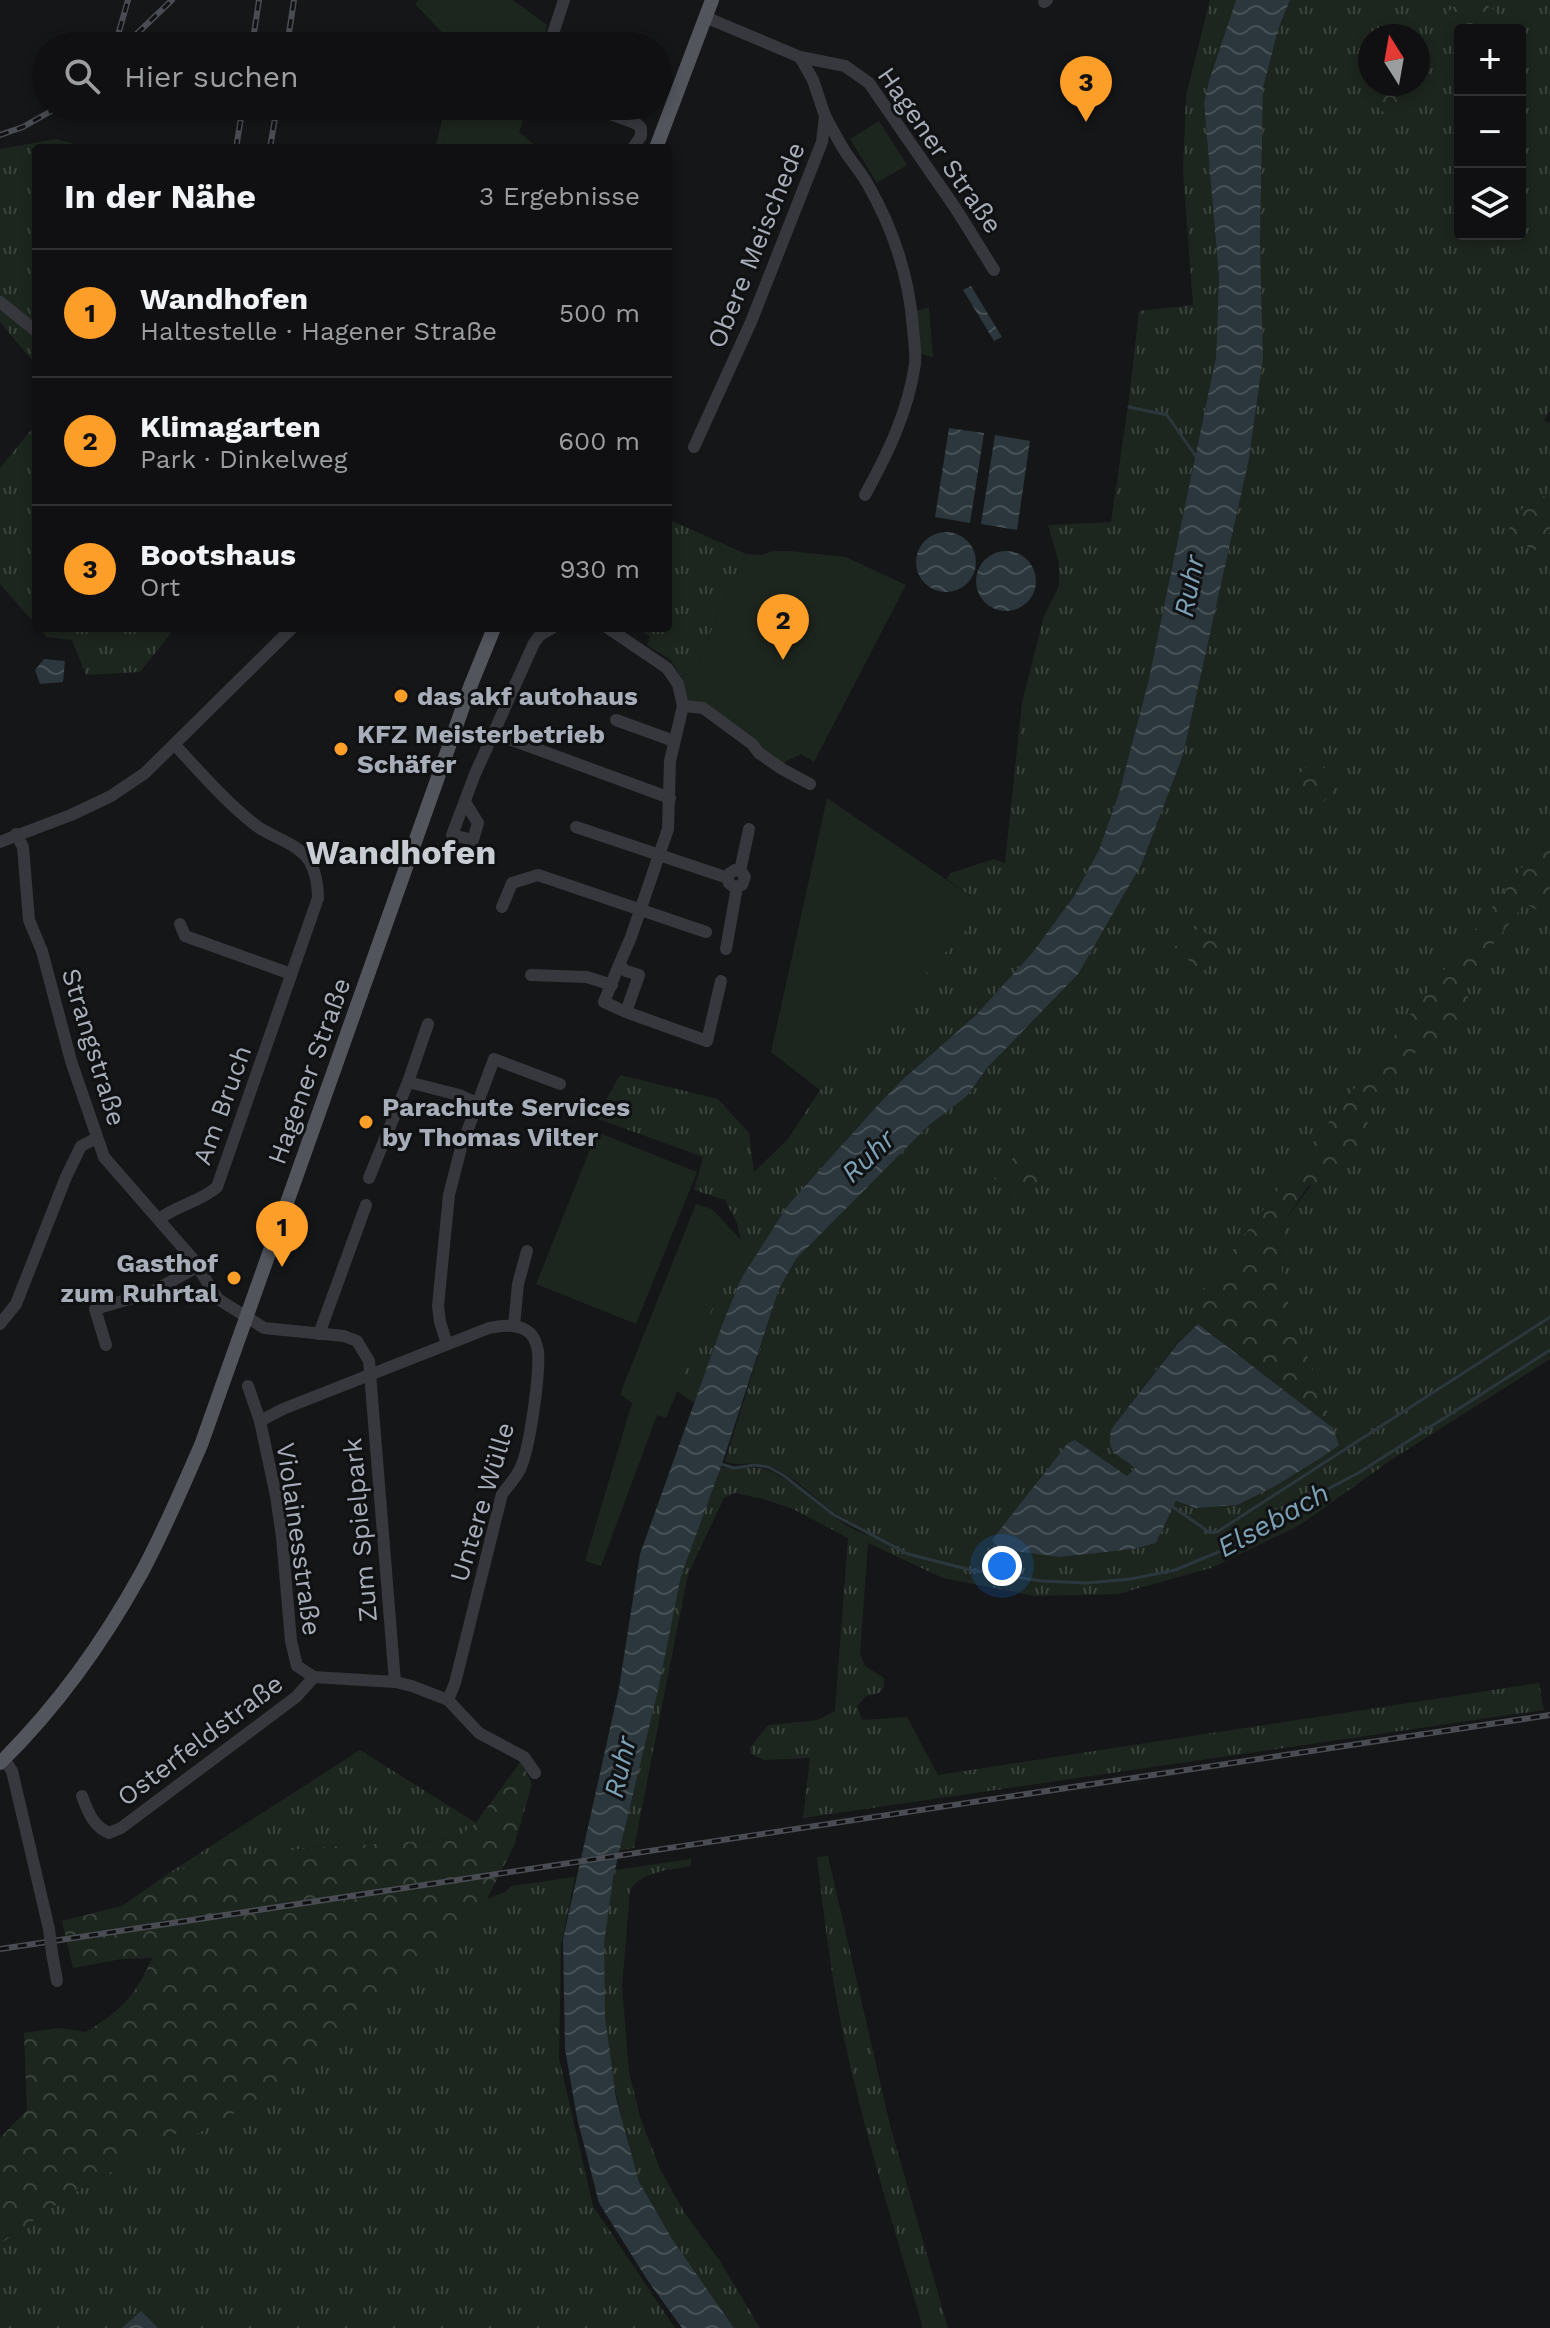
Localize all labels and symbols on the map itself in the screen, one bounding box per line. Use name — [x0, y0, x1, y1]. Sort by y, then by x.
north arrow — [1358, 24, 1430, 96]
pin: 3 — [1060, 56, 1112, 122]
street label: Hagener Straße — [871, 61, 1009, 239]
street label: Obere Meischede — [701, 138, 811, 352]
water label: Ruhr — [1167, 551, 1211, 620]
pin: 2 — [757, 594, 809, 660]
place label: das akf autohaus — [417, 681, 638, 711]
marker: das akf autohaus — [392, 687, 410, 705]
place label: KFZ Meisterbetrieb Schäfer — [357, 719, 605, 779]
marker: KFZ Meisterbetrieb Schäfer — [332, 740, 350, 758]
district label: Wandhofen — [306, 832, 496, 872]
street label: Strangstraße — [56, 965, 132, 1129]
street label: Hagener Straße — [261, 974, 357, 1168]
street label: Am Bruch — [187, 1041, 257, 1169]
place label: Parachute Services by Thomas Vilter — [382, 1092, 630, 1152]
marker: Parachute Services by Thomas Vilter — [357, 1113, 375, 1131]
water label: Ruhr — [834, 1122, 903, 1189]
pin: 1 — [256, 1201, 308, 1267]
place label: Gasthof zum Ruhrtal — [61, 1248, 218, 1308]
marker: Gasthof zum Ruhrtal — [225, 1269, 243, 1287]
street label: Untere Wülle — [444, 1419, 520, 1585]
street label: Zum Spielpark — [337, 1436, 383, 1623]
street label: Violainesstraße — [271, 1441, 327, 1637]
water label: Elsebach — [1211, 1476, 1335, 1564]
your location — [982, 1546, 1022, 1586]
street label: Osterfeldstraße — [111, 1668, 289, 1812]
water label: Ruhr — [597, 1732, 643, 1801]

